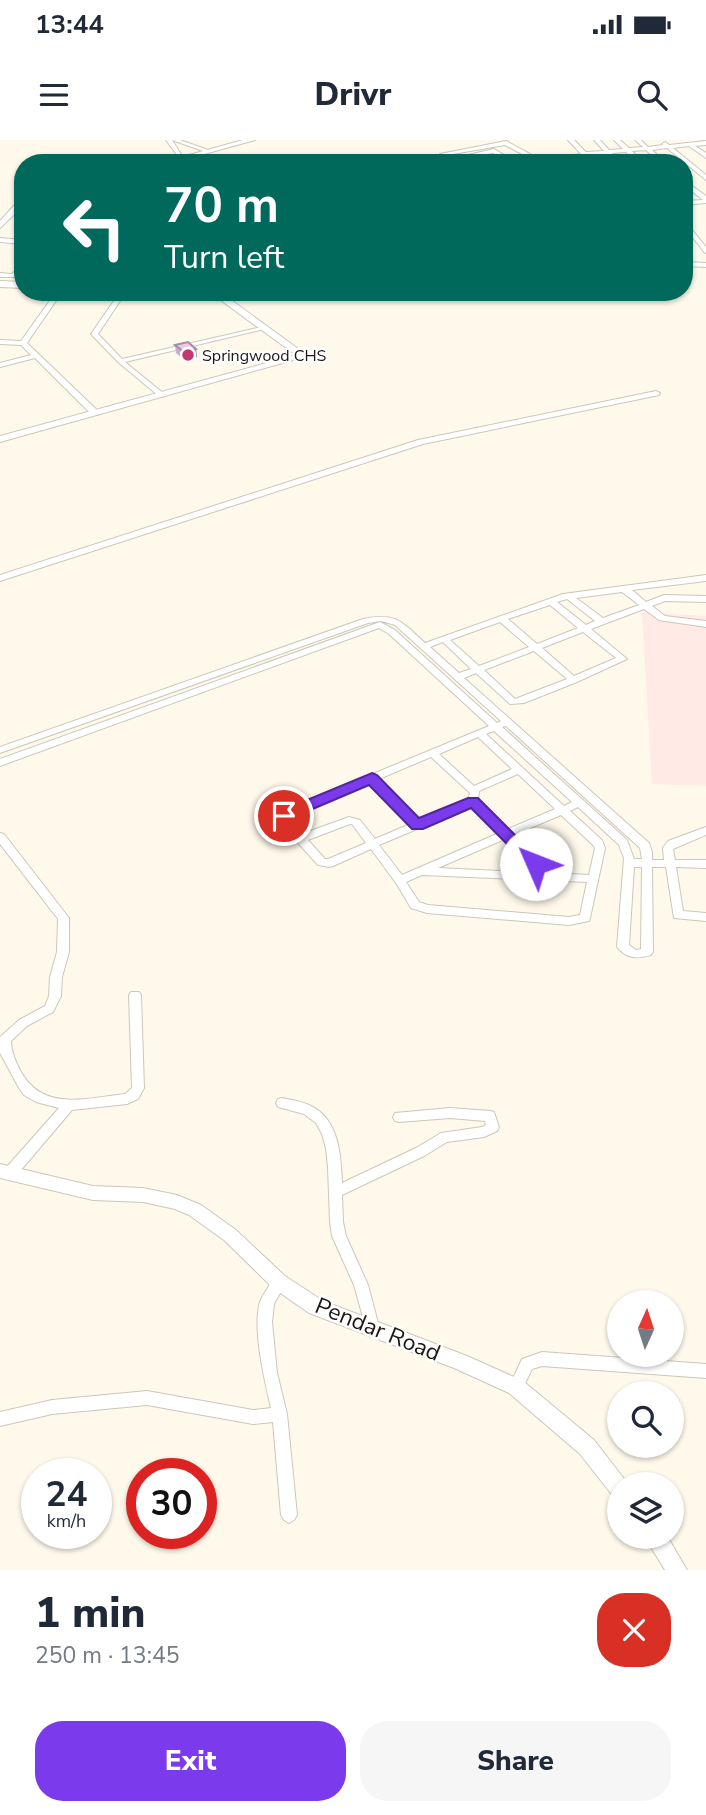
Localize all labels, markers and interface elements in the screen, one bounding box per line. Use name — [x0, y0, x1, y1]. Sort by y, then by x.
text: 13:44 — [35, 7, 104, 42]
text: Drivr — [315, 73, 391, 116]
icon: menu — [35, 76, 73, 114]
icon: search — [633, 76, 671, 114]
text: 70 m — [164, 172, 279, 239]
icon: left — [49, 182, 140, 273]
text: Turn left — [164, 236, 284, 279]
place label: Springwood CHS — [202, 345, 327, 367]
marker: Springwood CHS — [180, 347, 196, 363]
pin — [254, 786, 314, 846]
icon: arrive — [265, 797, 303, 835]
position arrow — [499, 827, 573, 901]
street label: Pendar Road — [311, 1290, 445, 1369]
north arrow — [607, 1290, 684, 1367]
map controls — [607, 1290, 684, 1549]
button: search — [607, 1381, 684, 1458]
speed limit sign: 30 — [126, 1458, 217, 1549]
text: 24 — [45, 1471, 88, 1518]
button: layers — [607, 1472, 684, 1549]
text: km/h — [47, 1509, 86, 1533]
text: 1 min — [35, 1585, 145, 1642]
button: close — [597, 1593, 671, 1667]
text: 250 m · 13:45 — [35, 1640, 180, 1671]
button: Exit — [35, 1721, 346, 1801]
button: Share — [360, 1721, 671, 1801]

